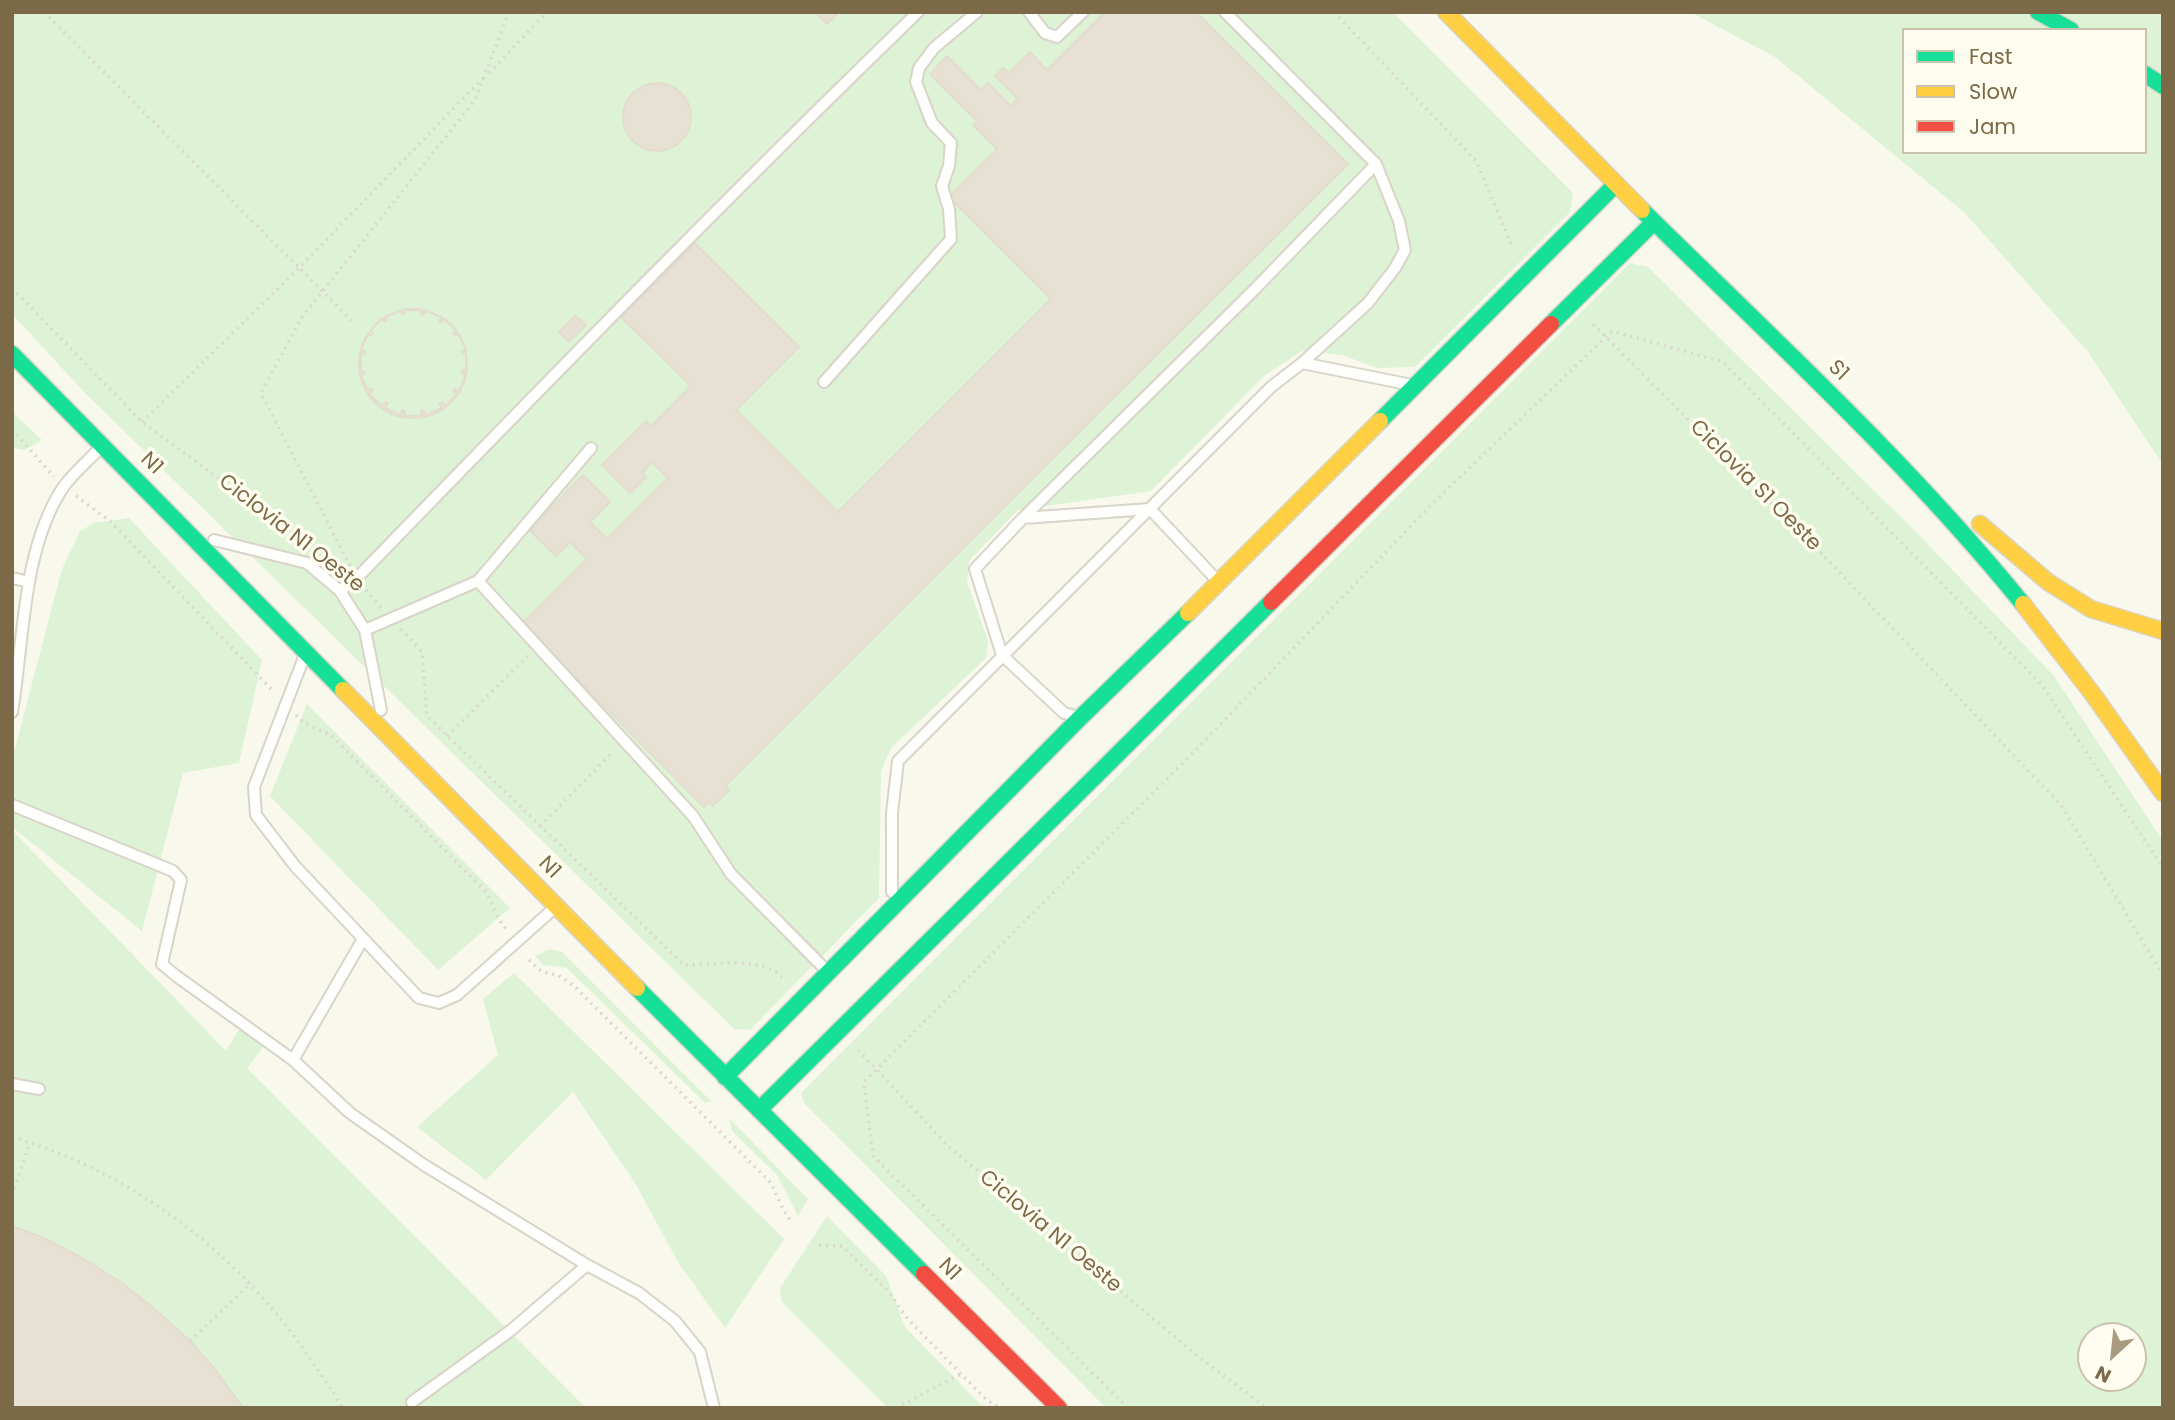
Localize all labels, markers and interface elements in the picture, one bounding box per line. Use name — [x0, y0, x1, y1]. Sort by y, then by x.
legend — [1902, 28, 2147, 154]
text: Fast — [1969, 42, 2012, 71]
text: Slow — [1969, 77, 2017, 106]
text: Jam — [1969, 112, 2016, 141]
street label: S1 — [1822, 355, 1854, 387]
street label: Ciclovia S1 Oeste — [1684, 415, 1826, 557]
street label: N1 — [134, 447, 168, 481]
street label: Ciclovia N1 Oeste — [213, 469, 369, 599]
street label: N1 — [532, 852, 566, 884]
street label: Ciclovia N1 Oeste — [974, 1165, 1126, 1299]
street label: N1 — [932, 1254, 966, 1286]
north arrow — [2077, 1322, 2147, 1392]
text: N — [2091, 1359, 2116, 1390]

